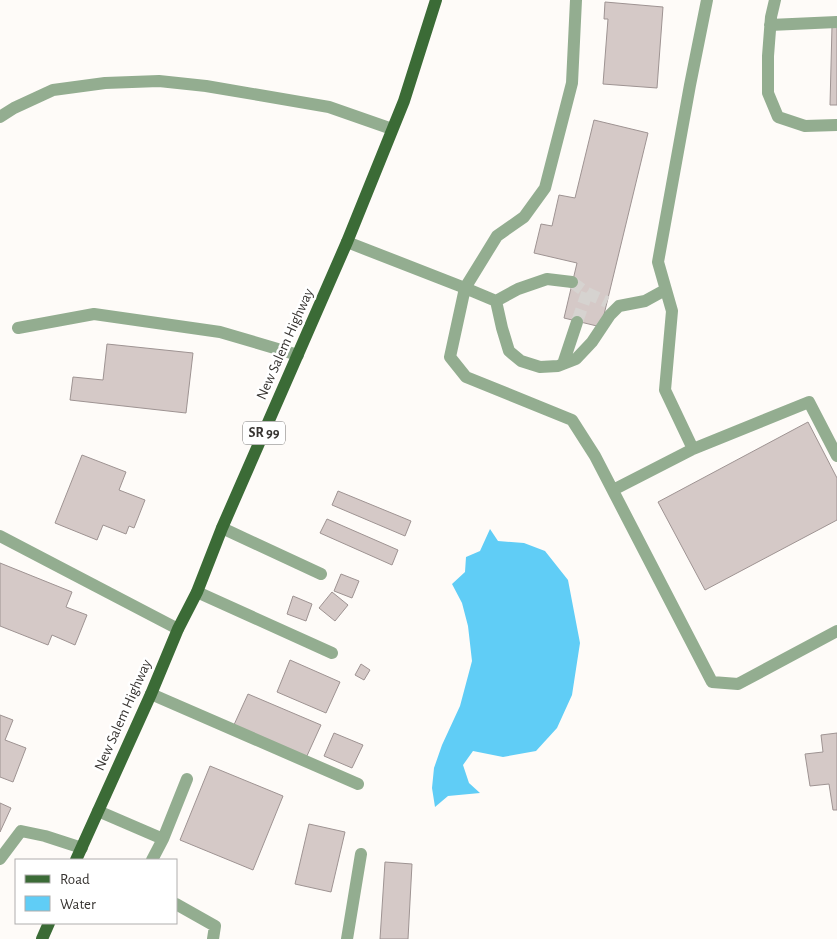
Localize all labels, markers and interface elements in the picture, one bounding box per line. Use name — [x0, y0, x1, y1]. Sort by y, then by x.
street label: New Salem Highway — [254, 286, 316, 402]
road number: SR 99 — [243, 422, 285, 444]
street label: New Salem Highway — [92, 657, 154, 773]
legend — [15, 859, 178, 924]
text: Road — [60, 872, 90, 887]
text: Water — [60, 897, 96, 912]

